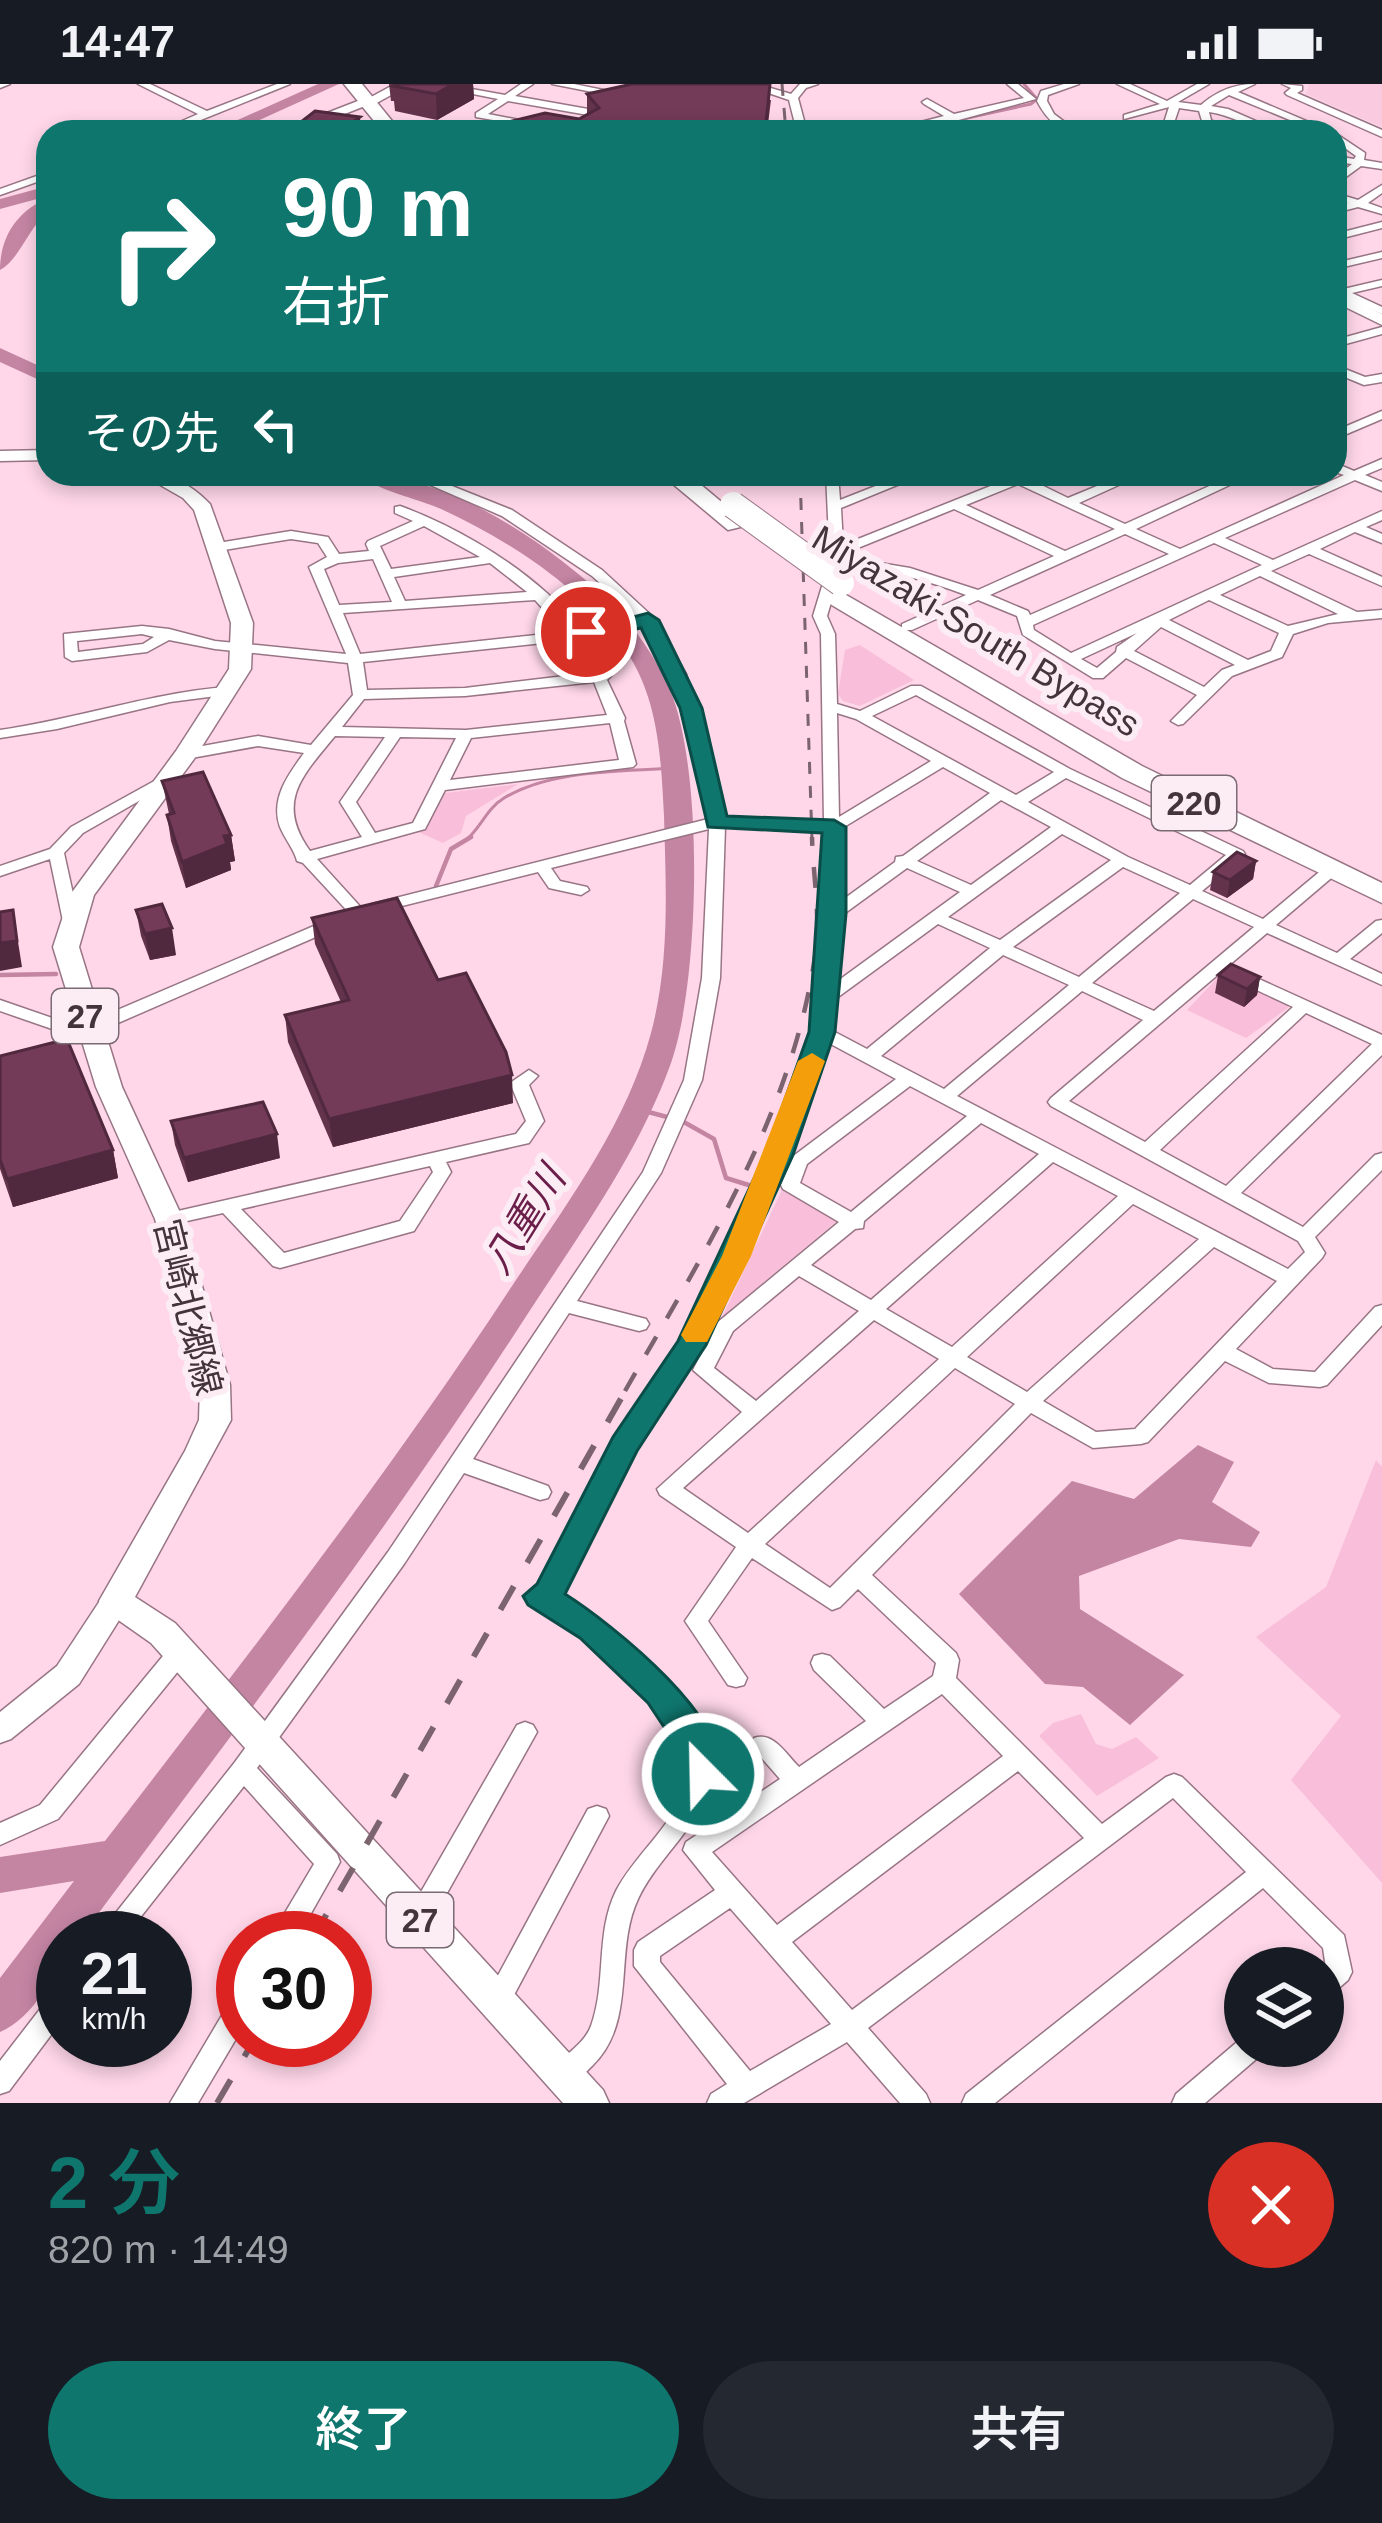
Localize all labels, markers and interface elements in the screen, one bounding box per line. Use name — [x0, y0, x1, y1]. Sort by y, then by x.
text: 14:47 — [60, 16, 175, 67]
text: 90 m — [282, 160, 473, 254]
icon: right — [84, 168, 240, 324]
text: 右折 — [282, 272, 390, 332]
icon: left — [243, 396, 309, 462]
text: その先 — [84, 408, 219, 459]
street label: Miyazaki-South Bypass — [805, 517, 1147, 745]
pin — [535, 581, 637, 683]
icon: arrive — [553, 599, 619, 665]
road number: 220 — [1152, 776, 1236, 830]
road number: 27 — [52, 989, 118, 1043]
water label: 八重川 — [475, 1156, 575, 1281]
street label: 宮崎北郷線 — [146, 1215, 230, 1399]
position arrow — [640, 1711, 766, 1837]
road number: 27 — [387, 1893, 453, 1947]
speed limit sign: 30 — [216, 1911, 372, 2067]
text: 21 — [81, 1940, 147, 2007]
map controls — [1224, 1947, 1344, 2067]
button: layers — [1224, 1947, 1344, 2067]
text: km/h — [81, 2002, 147, 2035]
button: close — [1208, 2142, 1334, 2268]
text: 2 分 — [48, 2143, 180, 2223]
text: 820 m · 14:49 — [48, 2228, 289, 2271]
button: 終了 — [48, 2361, 679, 2499]
button: 共有 — [703, 2361, 1334, 2499]

